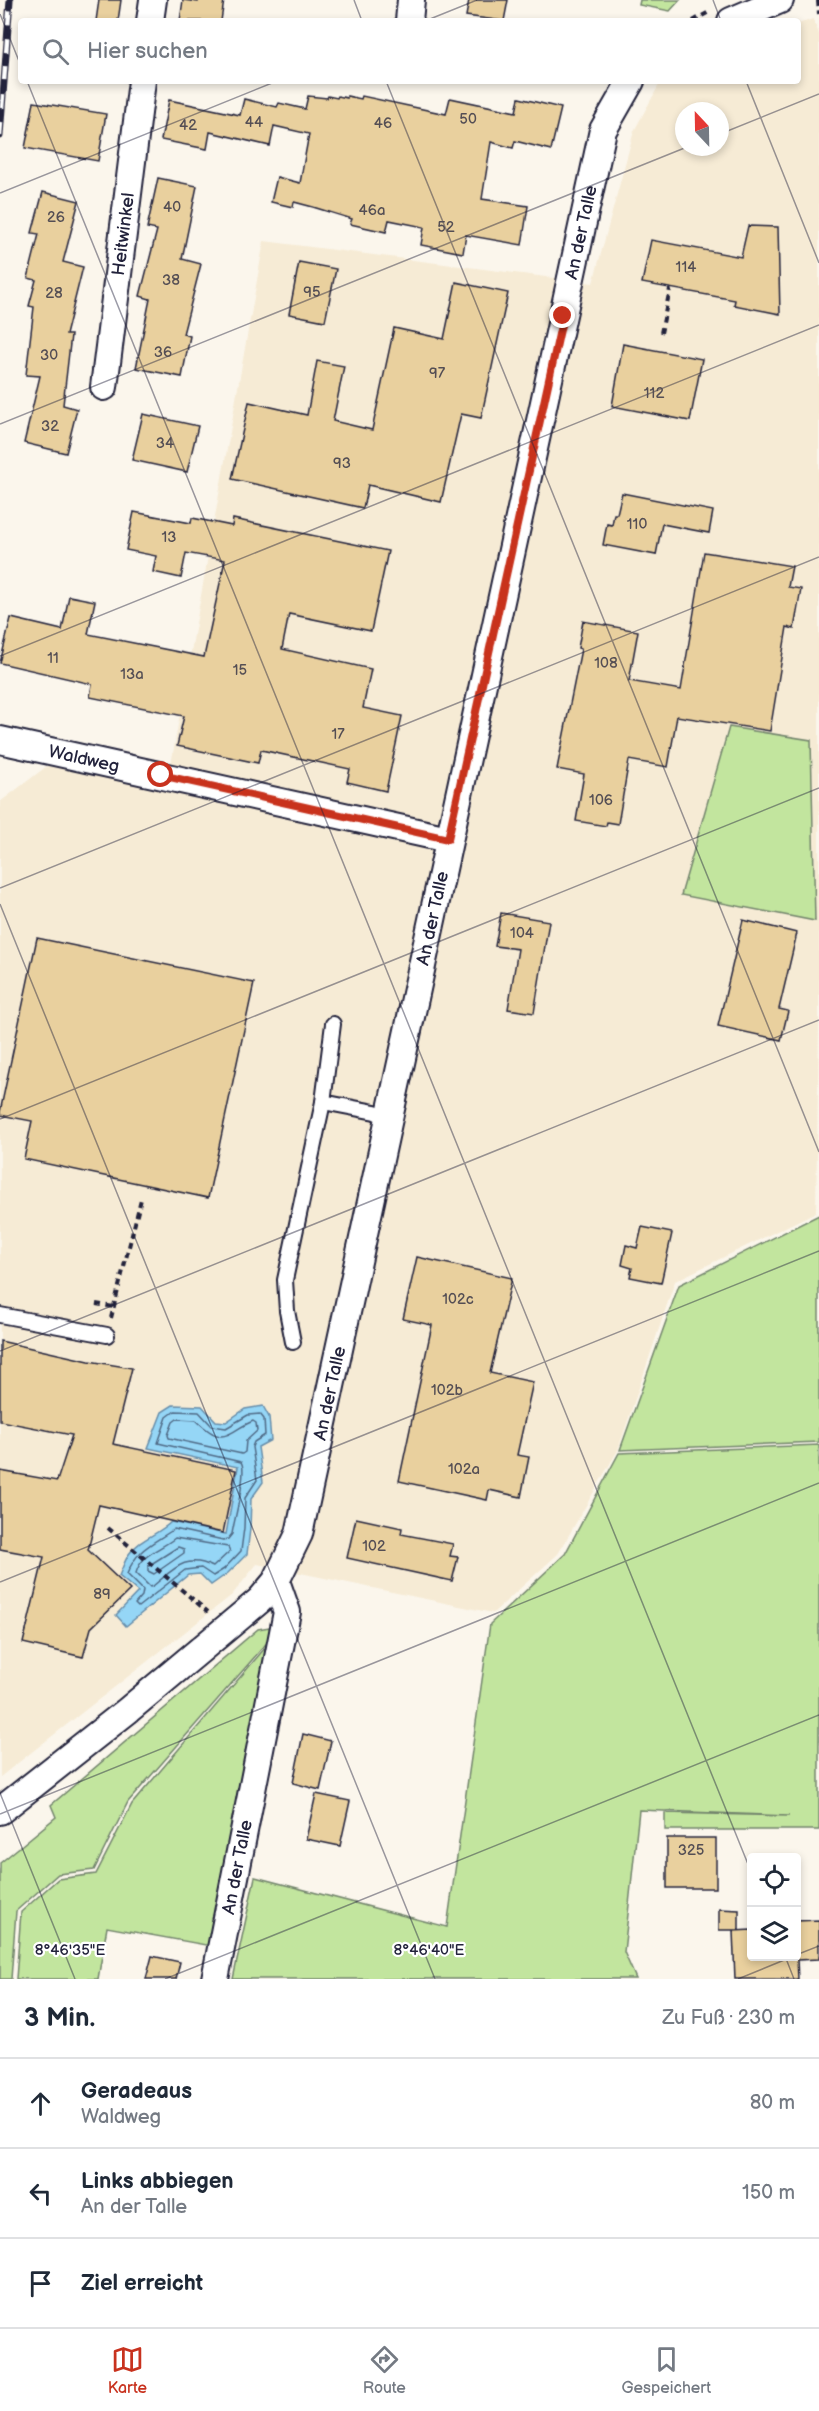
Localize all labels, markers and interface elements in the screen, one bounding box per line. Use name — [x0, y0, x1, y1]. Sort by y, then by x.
search box — [18, 18, 801, 84]
icon: search — [39, 35, 72, 68]
text: Hier suchen — [87, 38, 208, 65]
north arrow — [675, 102, 729, 156]
house number: 50 — [459, 110, 477, 129]
house number: 44 — [245, 113, 263, 132]
house number: 46 — [374, 114, 392, 133]
house number: 42 — [179, 116, 197, 135]
street label: An der Talle — [560, 183, 601, 281]
street label: Heitwinkel — [107, 192, 139, 277]
house number: 40 — [163, 198, 181, 217]
house number: 46a — [359, 201, 385, 220]
house number: 26 — [47, 208, 65, 227]
house number: 52 — [437, 218, 455, 237]
house number: 114 — [676, 258, 696, 277]
house number: 38 — [162, 271, 180, 290]
house number: 95 — [303, 283, 321, 302]
house number: 28 — [45, 284, 63, 303]
route end — [549, 302, 575, 328]
house number: 36 — [154, 343, 172, 362]
house number: 30 — [40, 346, 58, 365]
house number: 97 — [429, 364, 446, 383]
house number: 112 — [644, 384, 664, 403]
house number: 32 — [41, 417, 59, 436]
house number: 34 — [156, 434, 174, 453]
house number: 93 — [333, 454, 351, 473]
house number: 110 — [627, 515, 647, 534]
house number: 13 — [161, 528, 177, 547]
house number: 11 — [47, 649, 59, 668]
house number: 108 — [594, 654, 618, 673]
house number: 15 — [233, 661, 247, 680]
house number: 13a — [120, 665, 144, 684]
house number: 17 — [331, 725, 345, 744]
street label: Waldweg — [46, 741, 121, 777]
route start — [147, 761, 173, 787]
house number: 106 — [589, 791, 613, 810]
street label: An der Talle — [412, 869, 453, 967]
house number: 104 — [510, 924, 534, 943]
house number: 102c — [442, 1290, 474, 1309]
street label: An der Talle — [309, 1344, 350, 1442]
house number: 102b — [431, 1381, 464, 1400]
house number: 102a — [448, 1460, 480, 1479]
house number: 102 — [362, 1537, 386, 1556]
house number: 89 — [93, 1585, 111, 1604]
street label: An der Talle — [217, 1818, 257, 1916]
house number: 325 — [678, 1841, 704, 1860]
map controls — [747, 1853, 801, 1961]
button: locate — [747, 1853, 801, 1907]
button: layers — [747, 1907, 801, 1961]
text: 8°46'35"E — [35, 1941, 105, 1960]
text: 8°46'40"E — [394, 1941, 465, 1960]
text: 3 Min. — [24, 2003, 95, 2034]
text: Zu Fuß · 230 m — [662, 2006, 795, 2030]
text: Geradeaus — [81, 2078, 192, 2105]
icon: ahead — [24, 2087, 57, 2120]
text: 80 m — [750, 2091, 795, 2115]
text: Waldweg — [81, 2105, 161, 2129]
text: Links abbiegen — [81, 2168, 234, 2195]
icon: left — [24, 2177, 57, 2210]
text: 150 m — [742, 2181, 795, 2205]
text: An der Talle — [81, 2195, 187, 2219]
icon: arrive — [24, 2267, 57, 2300]
text: Ziel erreicht — [81, 2270, 203, 2297]
tab: Karte — [108, 2343, 147, 2398]
tab: Route — [363, 2343, 406, 2398]
tab: Gespeichert — [621, 2343, 711, 2398]

